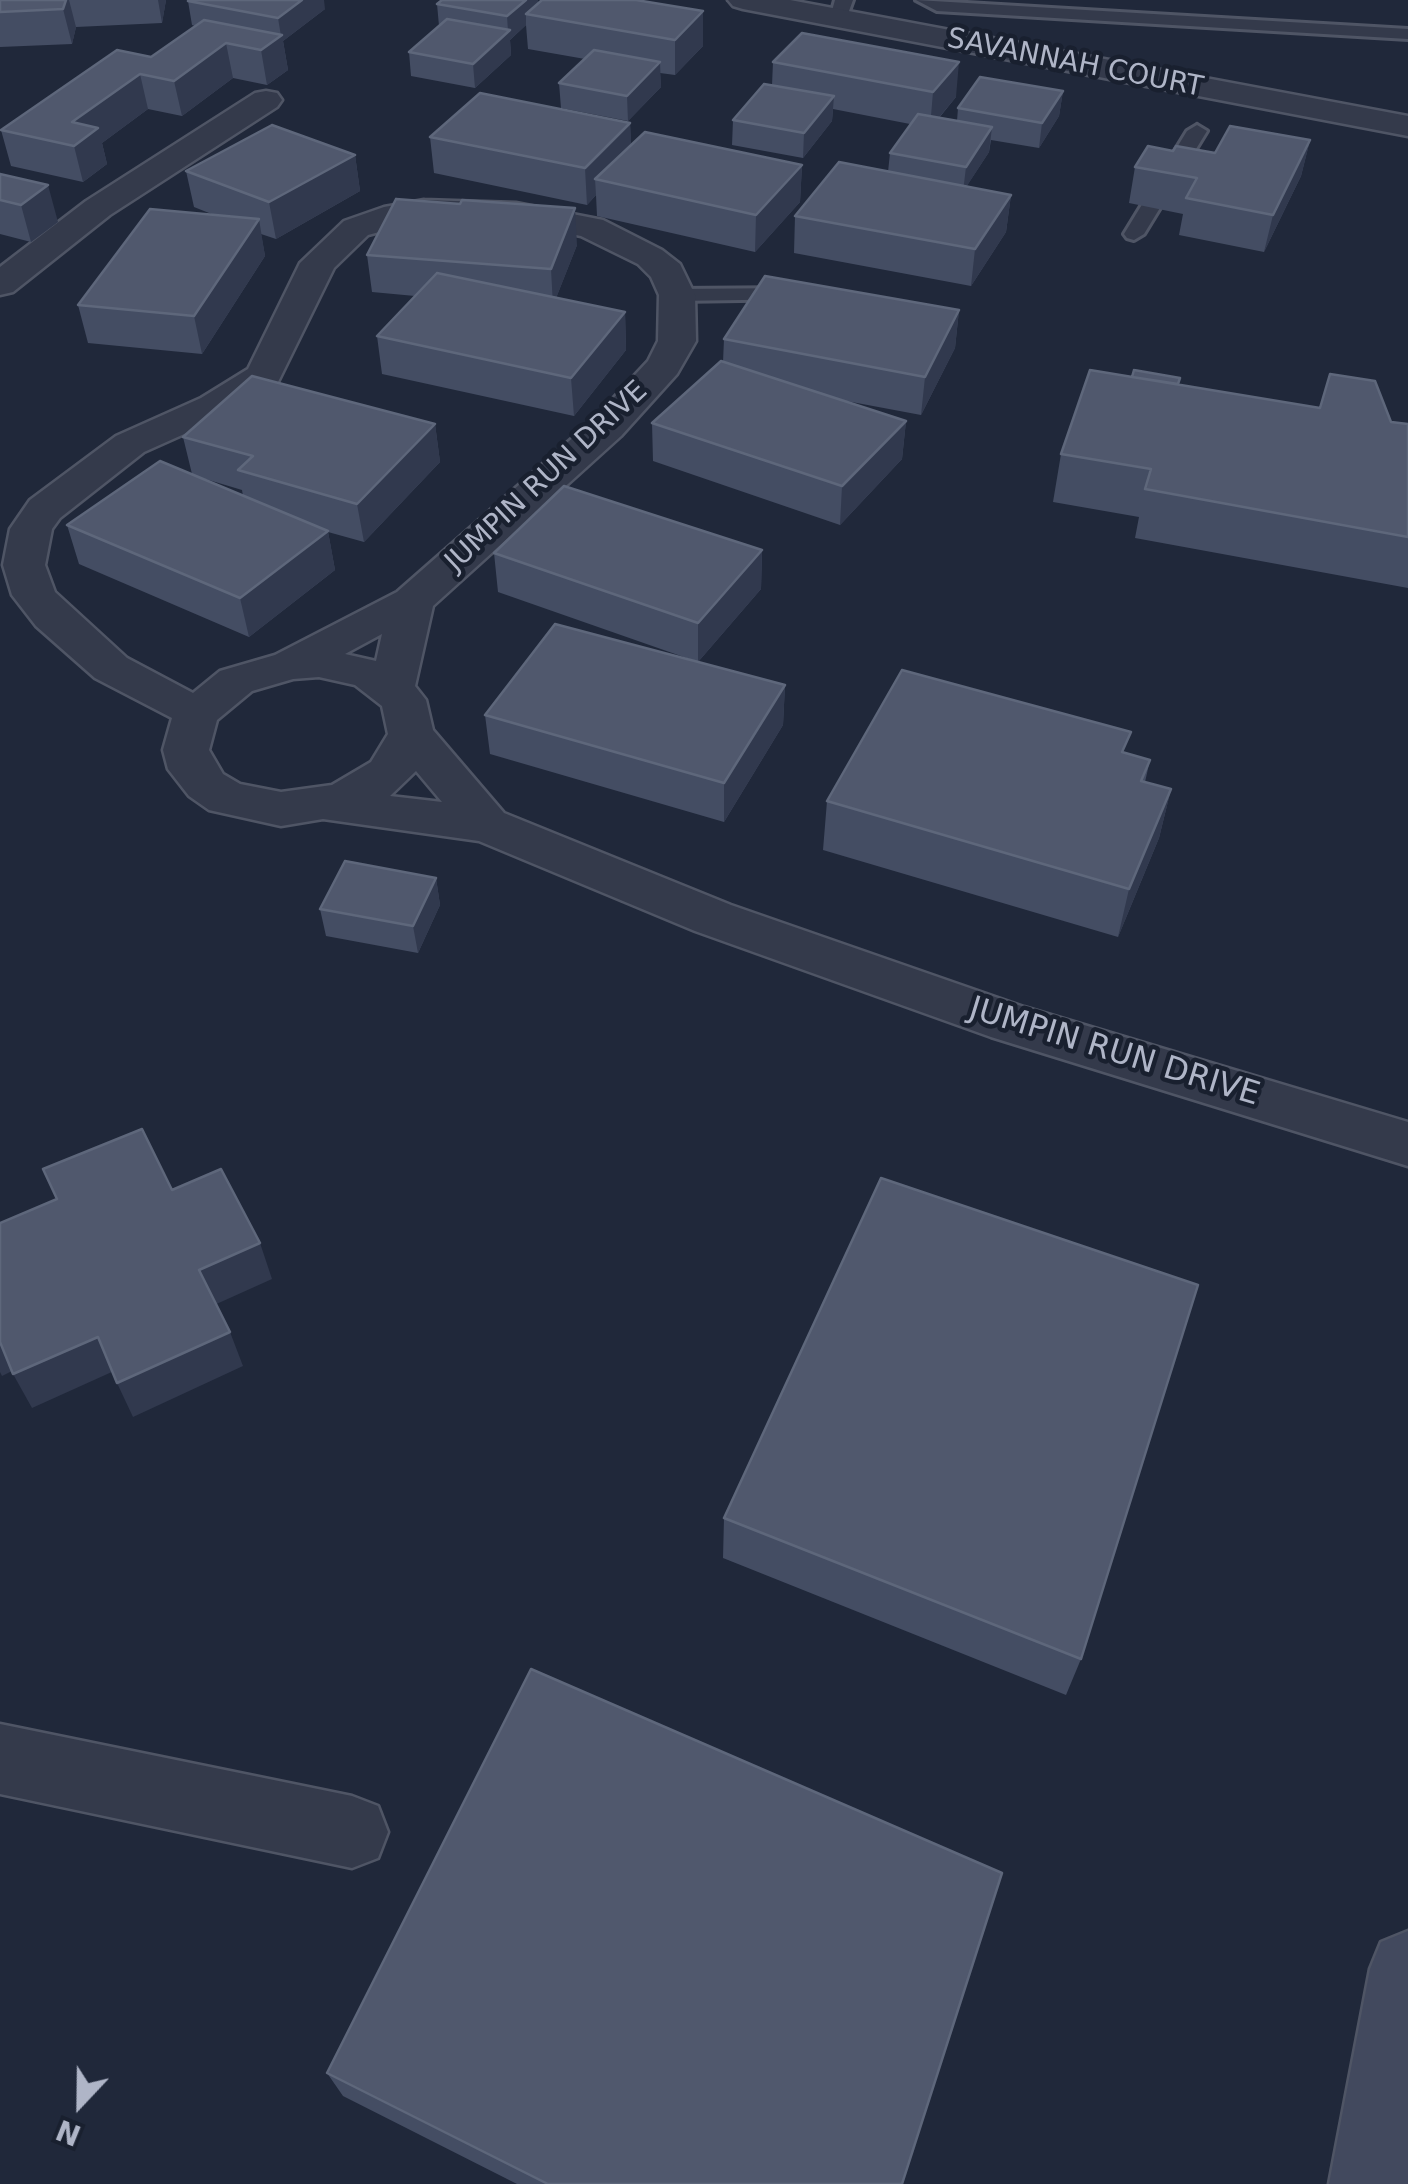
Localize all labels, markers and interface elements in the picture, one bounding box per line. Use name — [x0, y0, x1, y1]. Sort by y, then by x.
street label: SAVANNAH COURT — [944, 23, 1206, 105]
street label: JUMPIN RUN DRIVE — [439, 375, 655, 579]
street label: JUMPIN RUN DRIVE — [964, 991, 1264, 1115]
north arrow — [30, 2054, 130, 2154]
text: N — [52, 2113, 86, 2152]

